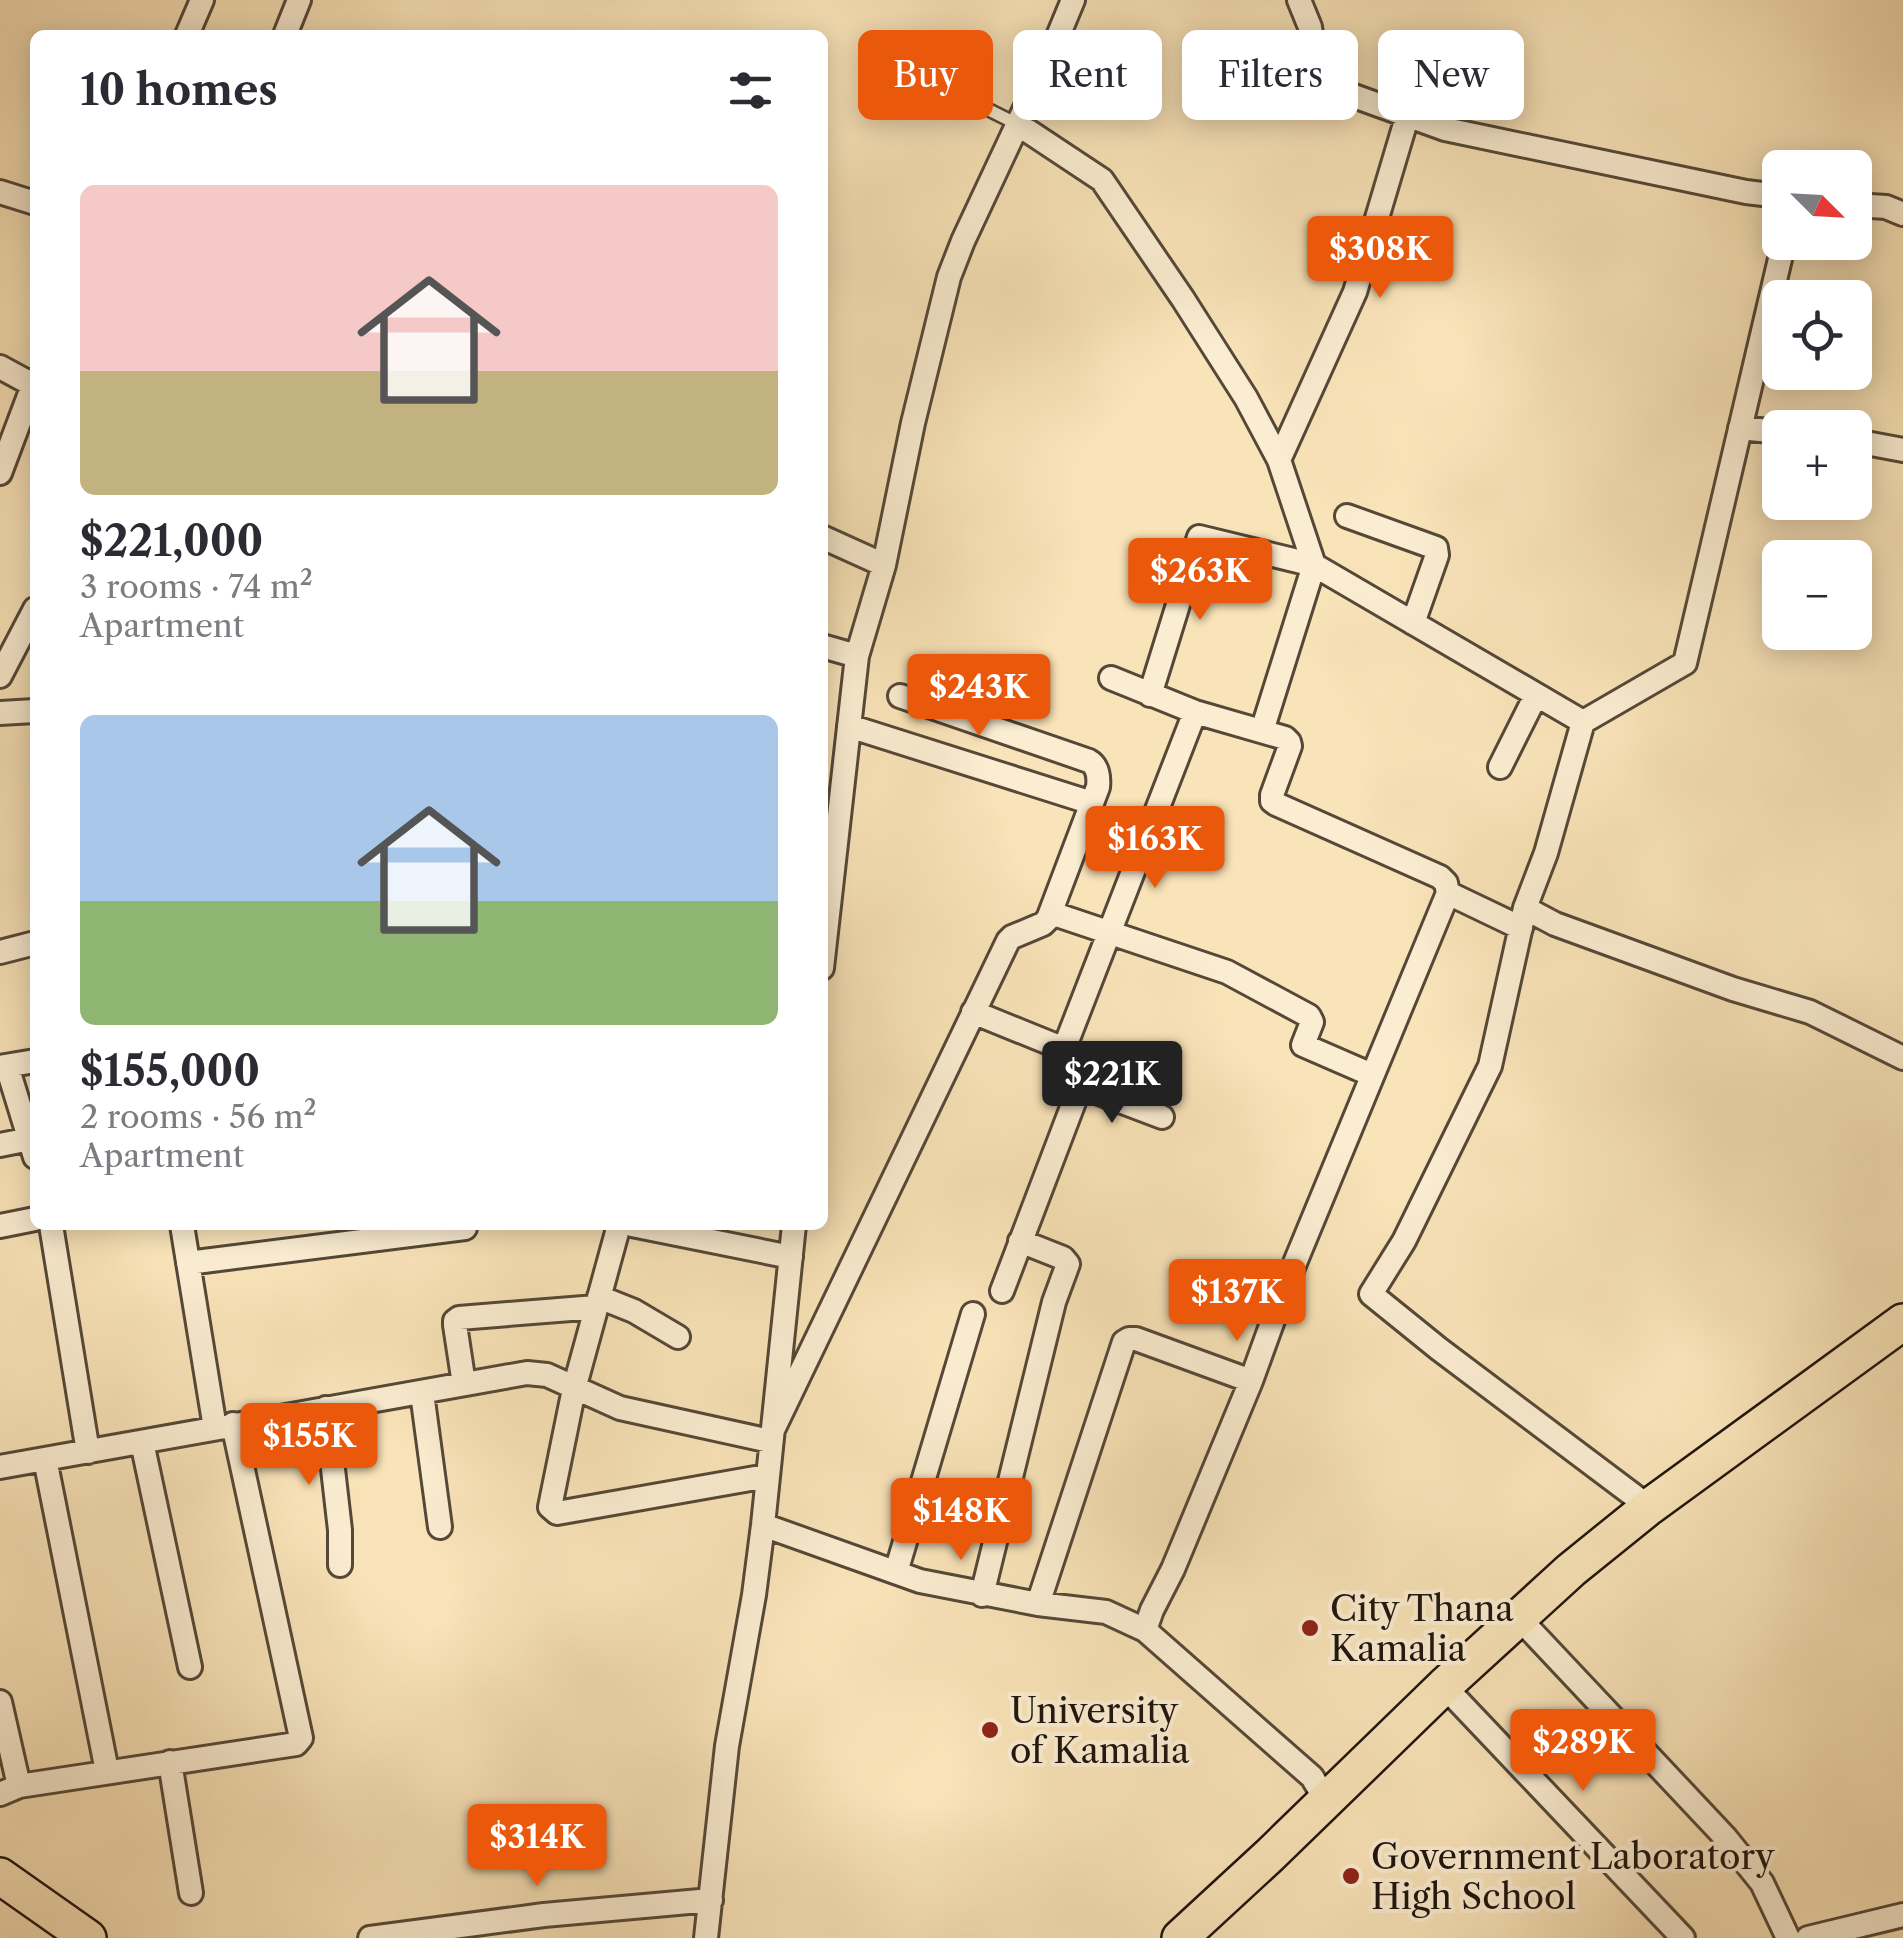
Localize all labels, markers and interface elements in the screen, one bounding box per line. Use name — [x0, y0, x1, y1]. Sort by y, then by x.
chip: Buy — [858, 30, 993, 120]
chip: Rent — [1013, 30, 1162, 120]
chip: Filters — [1182, 30, 1358, 120]
chip: New — [1378, 30, 1524, 120]
icon: filters — [723, 63, 778, 118]
text: 10 homes — [80, 64, 278, 116]
north arrow — [1762, 150, 1872, 260]
map controls — [1762, 150, 1872, 650]
pin: $308K — [1310, 216, 1450, 301]
text: $308K — [1329, 229, 1431, 268]
icon: home — [339, 250, 519, 430]
button: locate — [1762, 280, 1872, 390]
button: + — [1762, 410, 1872, 520]
text: $221,000 — [80, 515, 263, 567]
pin: $263K — [1130, 538, 1270, 623]
button: − — [1762, 540, 1872, 650]
text: $263K — [1150, 551, 1250, 590]
text: 3 rooms · 74 m² — [80, 567, 313, 606]
text: Apartment — [80, 606, 244, 645]
pin: $243K — [909, 654, 1049, 739]
text: $243K — [929, 667, 1029, 706]
icon: home — [339, 780, 519, 960]
pin: $163K — [1085, 806, 1225, 891]
text: $163K — [1107, 819, 1203, 858]
pin: $221K — [1042, 1041, 1182, 1126]
text: $155,000 — [80, 1045, 260, 1097]
text: $221K — [1064, 1054, 1160, 1093]
text: 2 rooms · 56 m² — [80, 1097, 317, 1136]
text: Apartment — [80, 1136, 244, 1175]
pin: $137K — [1167, 1259, 1307, 1344]
text: $137K — [1191, 1272, 1283, 1311]
pin: $155K — [239, 1403, 379, 1488]
text: $155K — [262, 1416, 356, 1455]
pin: $148K — [891, 1478, 1031, 1563]
text: $148K — [913, 1491, 1009, 1530]
place label: City Thana Kamalia — [1330, 1587, 1514, 1670]
marker: City Thana Kamalia — [1299, 1617, 1321, 1639]
place label: University of Kamalia — [1010, 1689, 1190, 1772]
pin: $289K — [1513, 1709, 1653, 1794]
marker: University of Kamalia — [979, 1719, 1001, 1741]
text: $289K — [1532, 1722, 1634, 1761]
pin: $314K — [467, 1804, 607, 1889]
text: $314K — [490, 1817, 584, 1856]
place label: Government Laboratory High School — [1371, 1835, 1775, 1918]
marker: Government Laboratory High School — [1340, 1865, 1362, 1887]

